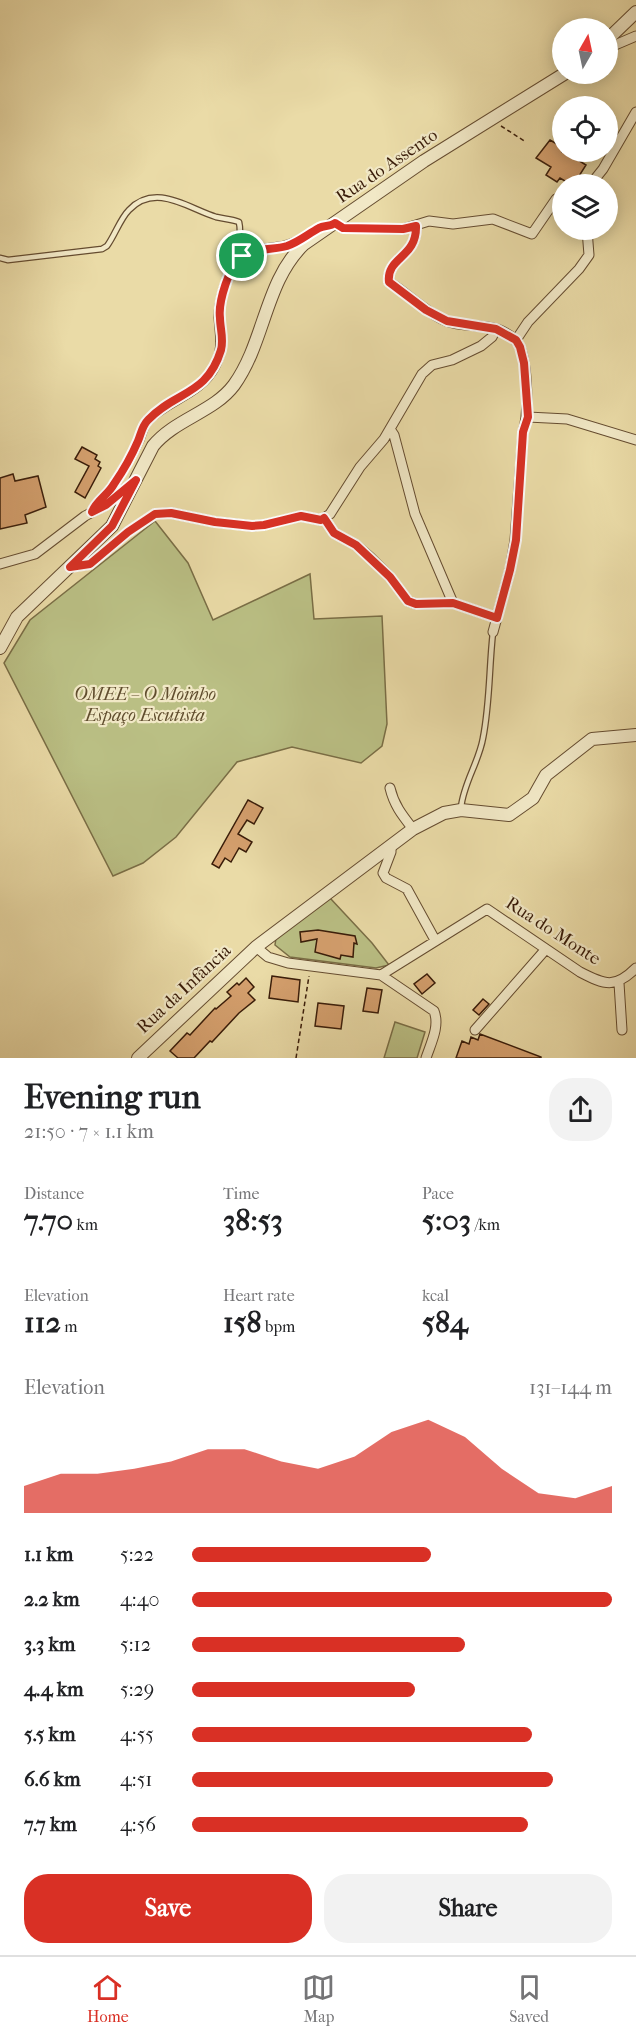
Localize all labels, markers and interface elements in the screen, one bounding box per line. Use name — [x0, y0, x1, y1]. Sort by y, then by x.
north arrow — [552, 18, 618, 84]
map controls — [552, 18, 618, 240]
button: locate — [552, 96, 618, 162]
street label: Rua do Assento — [332, 124, 442, 208]
button: layers — [552, 174, 618, 240]
pin — [216, 230, 267, 281]
icon: arrive — [225, 239, 258, 272]
park label: OMEE – O Moinho Espaço Escutista — [74, 684, 216, 726]
street label: Rua do Monte — [502, 893, 604, 969]
street label: Rua da Infância — [133, 940, 236, 1038]
text: Evening run — [24, 1078, 201, 1117]
button: share — [549, 1078, 612, 1141]
text: 21:50 · 7 × 1.1 km — [24, 1120, 154, 1143]
text: Distance — [24, 1184, 84, 1203]
text: Time — [223, 1184, 259, 1203]
text: Pace — [422, 1184, 454, 1203]
text: 7.70 — [24, 1203, 73, 1238]
text: 38:53 — [223, 1203, 283, 1238]
text: 5:03 — [422, 1203, 471, 1238]
text: km — [73, 1215, 98, 1234]
text: /km — [471, 1215, 500, 1234]
text: Elevation — [24, 1286, 89, 1305]
text: Heart rate — [223, 1286, 295, 1305]
text: kcal — [422, 1286, 449, 1305]
text: 112 — [24, 1305, 61, 1340]
text: 158 — [223, 1305, 262, 1340]
text: 584 — [422, 1305, 468, 1340]
text: m — [61, 1317, 78, 1336]
text: bpm — [262, 1317, 295, 1336]
text: Elevation — [24, 1376, 105, 1399]
text: 131–144 m — [529, 1376, 612, 1399]
text: 1.1 km — [24, 1543, 73, 1566]
text: 5:22 — [120, 1543, 154, 1566]
text: 2.2 km — [24, 1588, 80, 1611]
text: 4:40 — [120, 1588, 160, 1611]
text: 3.3 km — [24, 1633, 75, 1656]
text: 5:12 — [120, 1633, 151, 1656]
text: 4.4 km — [24, 1678, 84, 1701]
text: 5:29 — [120, 1678, 154, 1701]
text: 5.5 km — [24, 1723, 76, 1746]
text: 4:55 — [120, 1723, 154, 1746]
text: 6.6 km — [24, 1768, 81, 1791]
text: 4:51 — [120, 1768, 152, 1791]
text: 7.7 km — [24, 1813, 77, 1836]
text: 4:56 — [120, 1813, 156, 1836]
button: Save — [24, 1874, 312, 1943]
button: Share — [324, 1874, 612, 1943]
tab: Home — [87, 1971, 129, 2026]
tab: Map — [302, 1971, 335, 2026]
tab: Saved — [509, 1971, 549, 2026]

